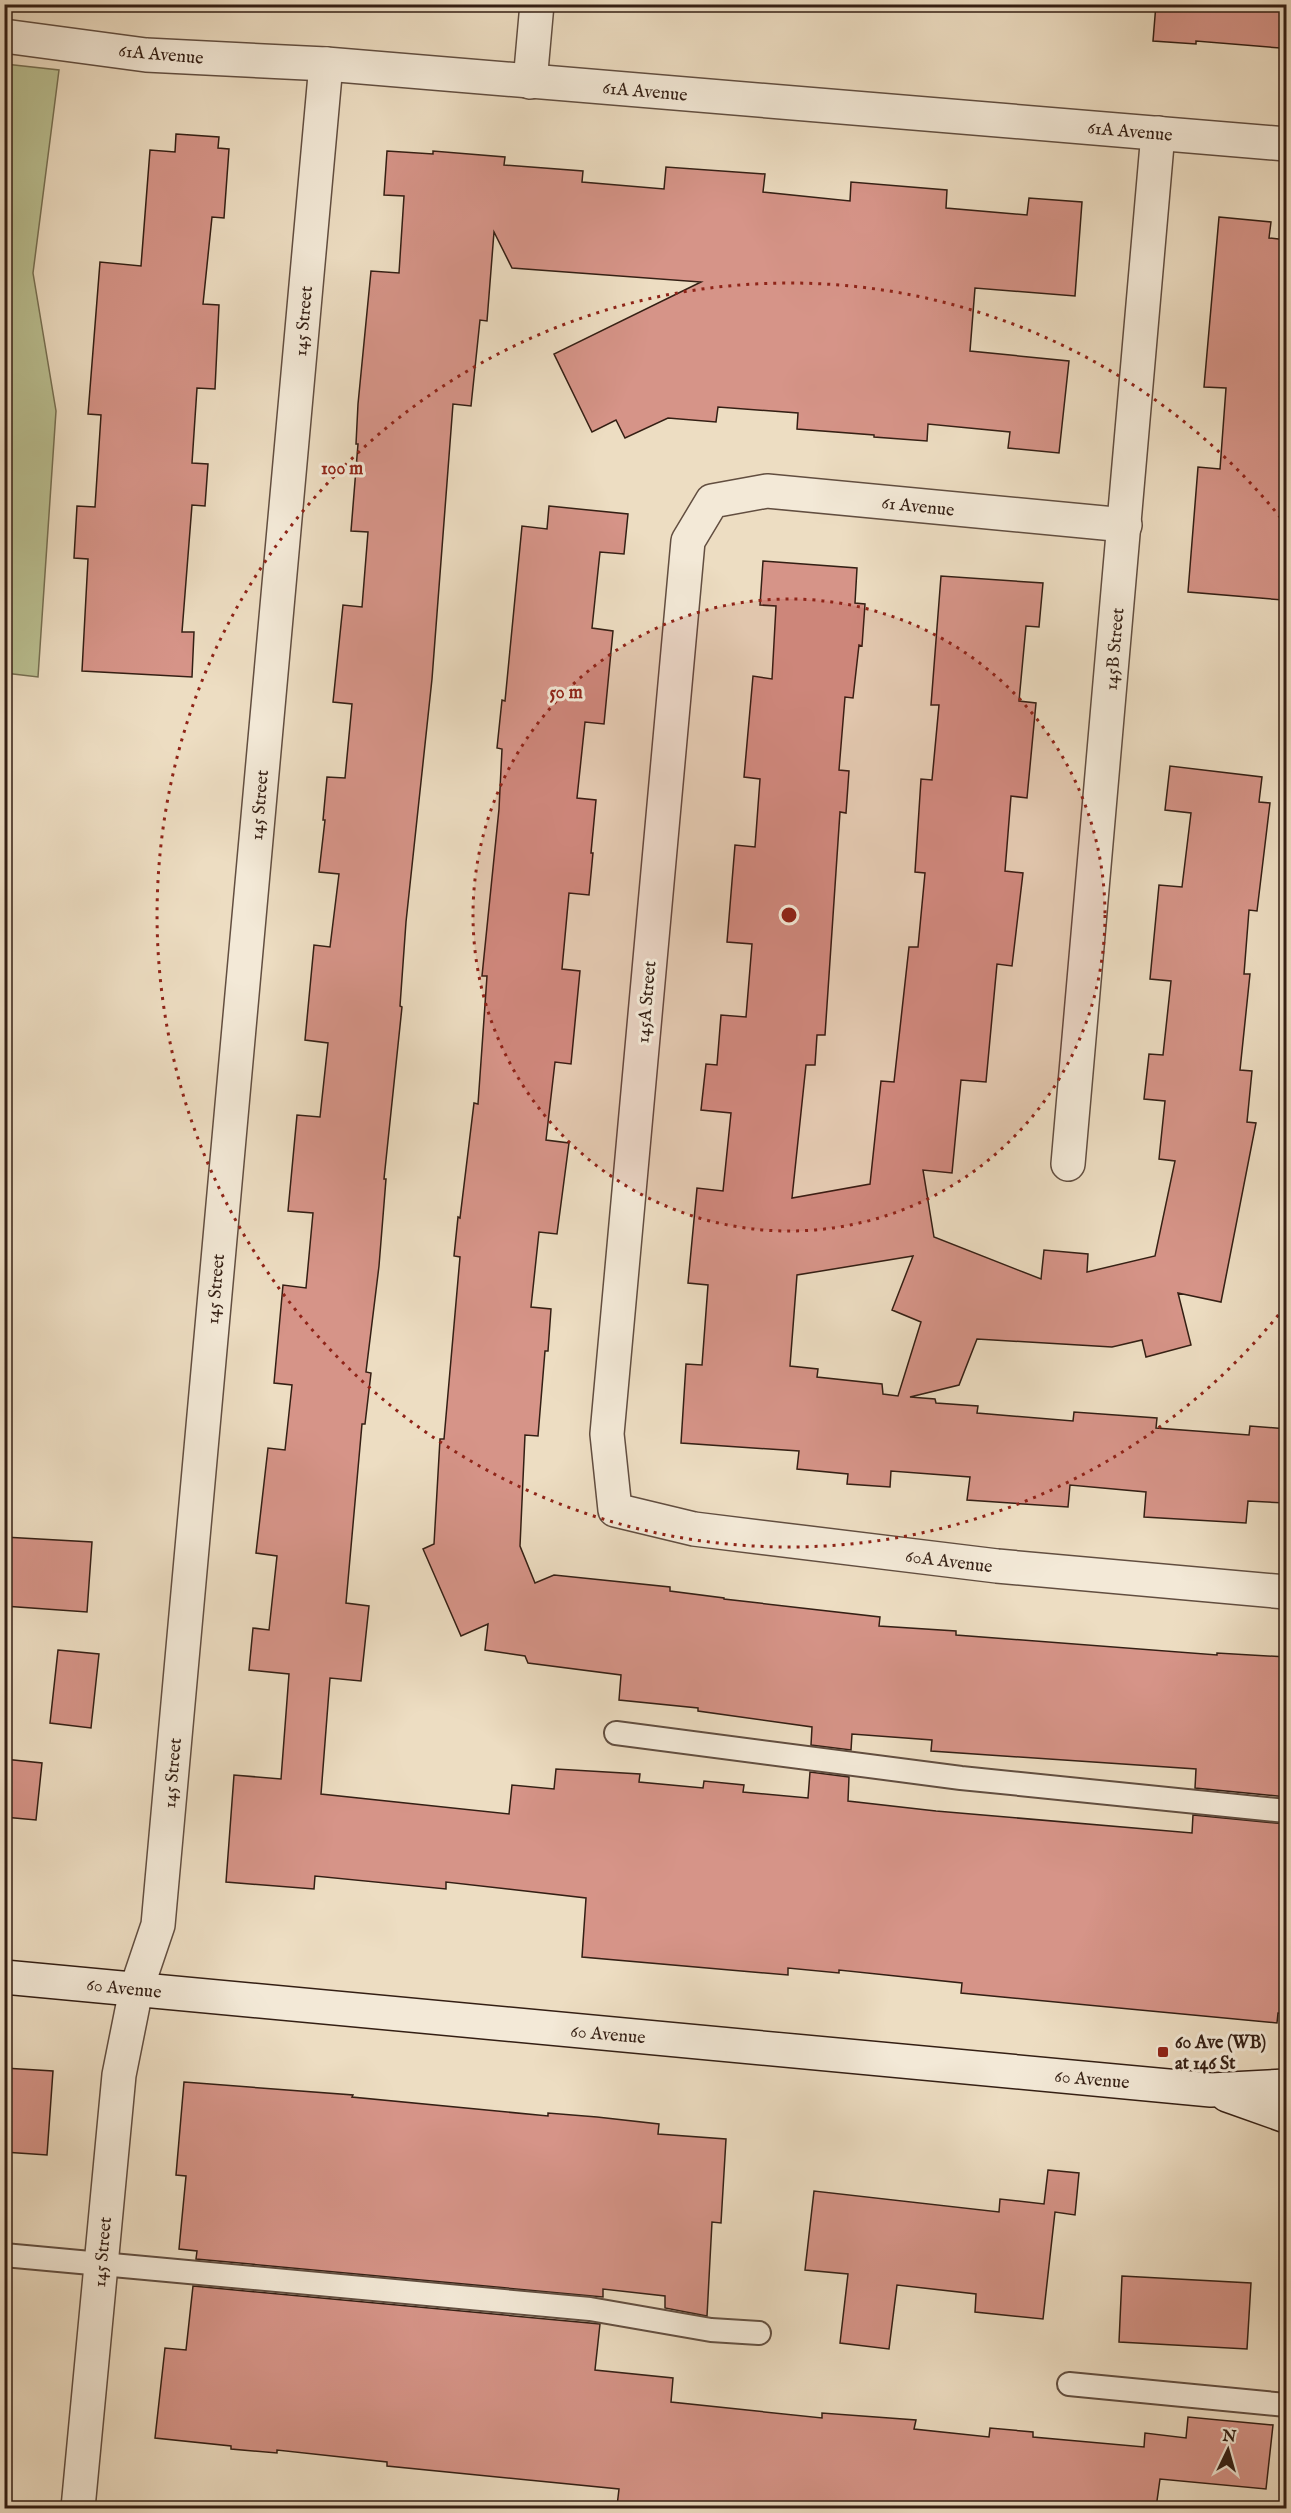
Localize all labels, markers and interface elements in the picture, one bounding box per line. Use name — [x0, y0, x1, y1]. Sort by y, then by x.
street label: 61A Avenue — [117, 40, 204, 71]
street label: 61A Avenue — [601, 77, 688, 108]
street label: 61A Avenue — [1086, 117, 1173, 148]
street label: 145 Street — [290, 285, 319, 357]
text: 100 m — [321, 458, 363, 481]
street label: 61 Avenue — [880, 492, 955, 523]
street label: 145B Street — [1100, 607, 1131, 691]
text: 50 m — [549, 682, 583, 705]
street label: 145 Street — [246, 769, 275, 841]
centre of rings — [779, 905, 799, 925]
street label: 145A Street — [632, 960, 663, 1044]
street label: 145 Street — [202, 1253, 231, 1325]
street label: 60A Avenue — [904, 1546, 994, 1579]
street label: 145 Street — [159, 1737, 188, 1809]
street label: 60 Avenue — [85, 1974, 163, 2005]
street label: 60 Avenue — [569, 2021, 646, 2050]
place label: 60 Ave (WB) at 146 St — [1175, 2032, 1266, 2076]
marker: 60 Ave (WB) at 146 St — [1156, 2045, 1170, 2059]
street label: 60 Avenue — [1053, 2066, 1130, 2095]
street label: 145 Street — [89, 2216, 118, 2288]
north arrow — [1198, 2420, 1258, 2480]
text: N — [1220, 2426, 1237, 2448]

